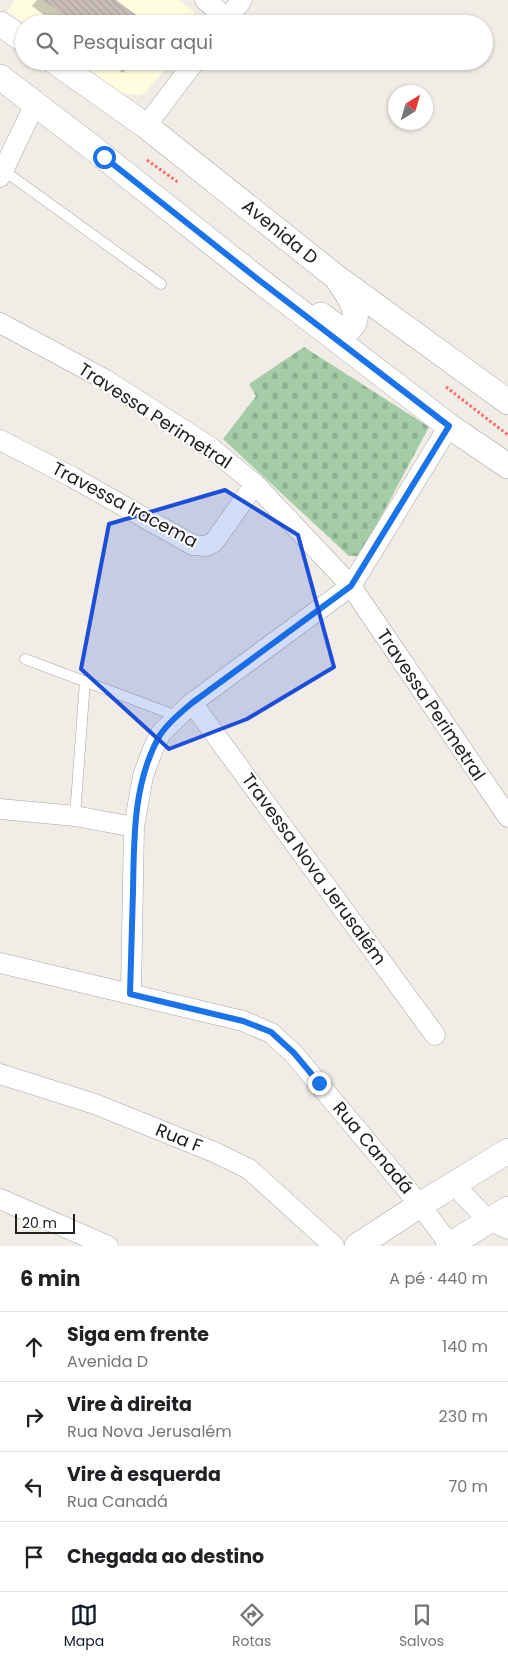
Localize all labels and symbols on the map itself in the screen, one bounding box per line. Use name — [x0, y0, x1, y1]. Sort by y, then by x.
north arrow — [388, 85, 433, 130]
route start — [93, 146, 116, 169]
street label: Avenida D — [237, 193, 324, 270]
street label: Travessa Perimetral — [74, 357, 237, 475]
street label: Travessa Iracema — [48, 456, 203, 554]
street label: Travessa Perimetral — [371, 624, 492, 785]
street label: Travessa Nova Jerusalém — [236, 768, 393, 970]
route end — [308, 1072, 331, 1095]
street label: Rua Canadá — [327, 1096, 419, 1199]
street label: Rua F — [152, 1117, 206, 1158]
scale bar — [15, 1211, 75, 1234]

